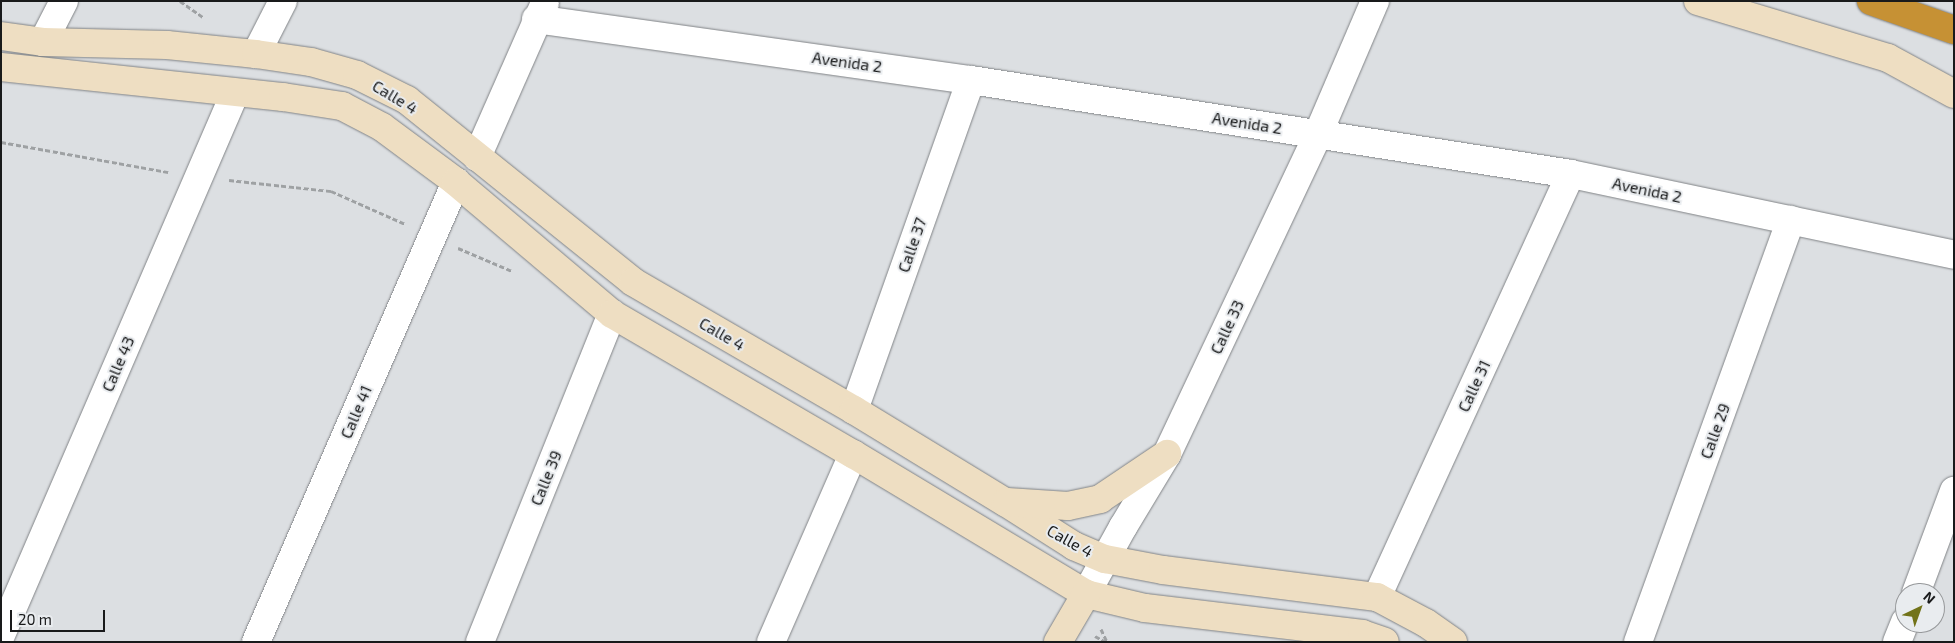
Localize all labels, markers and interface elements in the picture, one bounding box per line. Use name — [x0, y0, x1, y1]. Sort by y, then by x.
street label: Avenida 2 — [811, 48, 883, 76]
street label: Calle 4 — [369, 76, 421, 118]
street label: Avenida 2 — [1211, 108, 1283, 138]
street label: Avenida 2 — [1611, 173, 1683, 207]
street label: Calle 37 — [894, 215, 930, 275]
street label: Calle 33 — [1206, 297, 1248, 357]
street label: Calle 4 — [696, 313, 748, 355]
street label: Calle 43 — [98, 333, 138, 395]
street label: Calle 31 — [1454, 357, 1494, 415]
street label: Calle 41 — [336, 383, 376, 441]
street label: Calle 29 — [1696, 401, 1734, 461]
street label: Calle 39 — [526, 448, 566, 508]
street label: Calle 4 — [1044, 521, 1096, 561]
north arrow — [1895, 583, 1945, 633]
text: N — [1920, 588, 1939, 607]
scale bar — [12, 600, 108, 632]
text: 20 m — [18, 610, 52, 628]

